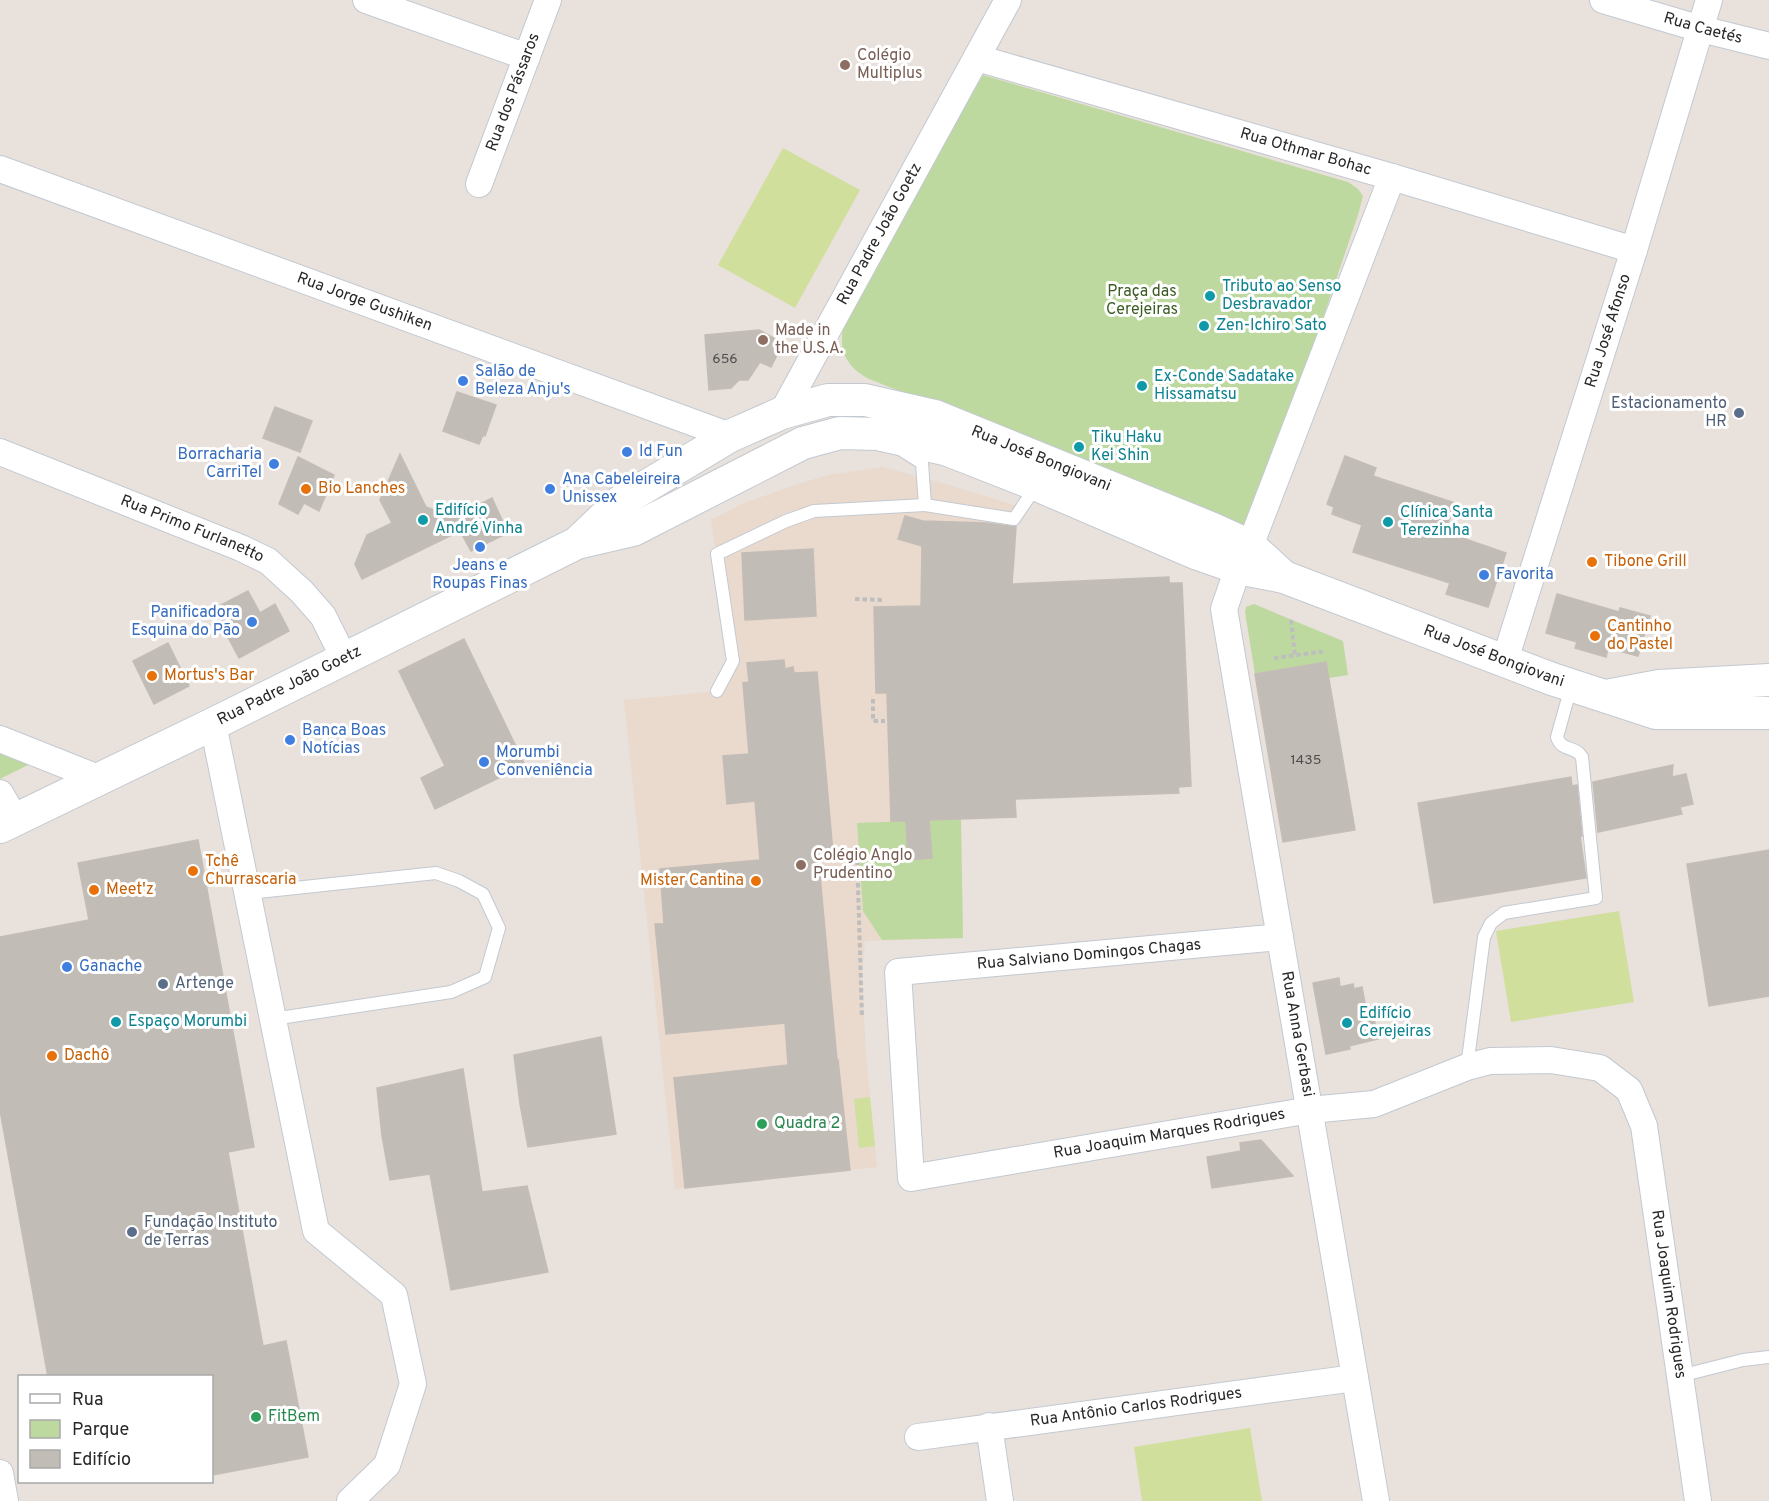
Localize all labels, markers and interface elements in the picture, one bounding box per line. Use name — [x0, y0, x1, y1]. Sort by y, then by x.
street label: Rua Caetés — [1661, 8, 1745, 49]
street label: Rua dos Pássaros — [482, 30, 545, 154]
place label: Colégio Multiplus — [857, 46, 923, 84]
marker: Colégio Multiplus — [838, 58, 852, 72]
street label: Rua Othmar Bohac — [1238, 124, 1374, 181]
street label: Rua Padre João Goetz — [833, 160, 927, 309]
street label: Rua Jorge Gushiken — [294, 268, 435, 336]
street label: Rua José Afonso — [1581, 271, 1636, 390]
place label: Tributo ao Senso Desbravador — [1222, 277, 1341, 315]
park label: Praça das Cerejeiras — [1106, 282, 1178, 320]
marker: Tributo ao Senso Desbravador — [1203, 289, 1217, 303]
place label: Zen-Ichiro Sato — [1216, 316, 1327, 336]
marker: Zen-Ichiro Sato — [1197, 319, 1211, 333]
place label: Made in the U.S.A. — [775, 321, 843, 359]
marker: Made in the U.S.A. — [756, 333, 770, 347]
house number: 656 — [712, 351, 738, 368]
place label: Salão de Beleza Anju's — [475, 362, 571, 400]
place label: Ex-Conde Sadatake Hissamatsu — [1154, 367, 1294, 405]
marker: Salão de Beleza Anju's — [456, 374, 470, 388]
marker: Ex-Conde Sadatake Hissamatsu — [1135, 379, 1149, 393]
place label: Estacionamento HR — [1611, 394, 1727, 432]
marker: Estacionamento HR — [1732, 406, 1746, 420]
street label: Rua José Bongiovani — [968, 422, 1114, 496]
place label: Tiku Haku Kei Shin — [1091, 428, 1162, 466]
marker: Tiku Haku Kei Shin — [1072, 440, 1086, 454]
place label: Id Fun — [639, 442, 683, 462]
place label: Borracharia CarriTel — [177, 445, 262, 483]
marker: Id Fun — [620, 445, 634, 459]
marker: Borracharia CarriTel — [267, 457, 281, 471]
place label: Ana Cabeleireira Unissex — [562, 470, 680, 508]
place label: Bio Lanches — [318, 479, 405, 499]
marker: Bio Lanches — [299, 482, 313, 496]
marker: Ana Cabeleireira Unissex — [543, 482, 557, 496]
street label: Rua Primo Furlanetto — [117, 491, 267, 568]
place label: Edifício André Vinha — [435, 501, 523, 539]
place label: Clínica Santa Terezinha — [1400, 503, 1493, 541]
marker: Edifício André Vinha — [416, 513, 430, 527]
marker: Clínica Santa Terezinha — [1381, 515, 1395, 529]
marker: Jeans e Roupas Finas — [473, 540, 487, 554]
place label: Tibone Grill — [1604, 552, 1687, 572]
marker: Tibone Grill — [1585, 555, 1599, 569]
place label: Jeans e Roupas Finas — [432, 556, 528, 594]
place label: Favorita — [1496, 565, 1554, 585]
marker: Favorita — [1477, 568, 1491, 582]
place label: Panificadora Esquina do Pão — [131, 603, 240, 641]
marker: Panificadora Esquina do Pão — [245, 615, 259, 629]
place label: Cantinho do Pastel — [1607, 617, 1673, 655]
street label: Rua José Bongiovani — [1420, 621, 1567, 692]
marker: Cantinho do Pastel — [1588, 629, 1602, 643]
street label: Rua Padre João Goetz — [214, 642, 365, 730]
place label: Mortus's Bar — [164, 666, 255, 686]
marker: Mortus's Bar — [145, 669, 159, 683]
place label: Banca Boas Notícias — [302, 721, 386, 759]
marker: Banca Boas Notícias — [283, 733, 297, 747]
place label: Morumbi Conveniência — [496, 743, 593, 781]
house number: 1435 — [1291, 752, 1321, 769]
marker: Morumbi Conveniência — [477, 755, 491, 769]
place label: Colégio Anglo Prudentino — [813, 846, 913, 884]
place label: Tchê Churrascaria — [205, 852, 296, 890]
marker: Colégio Anglo Prudentino — [794, 858, 808, 872]
marker: Tchê Churrascaria — [186, 864, 200, 878]
place label: Mister Cantina — [640, 871, 744, 891]
marker: Mister Cantina — [749, 874, 763, 888]
place label: Meet'z — [106, 880, 154, 900]
marker: Meet'z — [87, 883, 101, 897]
street label: Rua Salviano Domingos Chagas — [976, 935, 1202, 975]
place label: Ganache — [79, 957, 142, 977]
marker: Ganache — [60, 960, 74, 974]
street label: Rua Anna Gerbasi — [1276, 969, 1318, 1099]
place label: Artenge — [175, 974, 234, 994]
marker: Artenge — [156, 977, 170, 991]
place label: Edifício Cerejeiras — [1359, 1004, 1431, 1042]
place label: Espaço Morumbi — [128, 1012, 247, 1032]
marker: Espaço Morumbi — [109, 1015, 123, 1029]
marker: Edifício Cerejeiras — [1340, 1016, 1354, 1030]
place label: Dachô — [64, 1046, 110, 1066]
marker: Dachô — [45, 1049, 59, 1063]
street label: Rua Joaquim Marques Rodrigues — [1052, 1104, 1287, 1164]
place label: Quadra 2 — [774, 1114, 840, 1134]
marker: Quadra 2 — [755, 1117, 769, 1131]
street label: Rua Joaquim Rodrigues — [1646, 1209, 1690, 1380]
place label: Fundação Instituto de Terras — [144, 1213, 278, 1251]
marker: Fundação Instituto de Terras — [125, 1225, 139, 1239]
legend — [18, 1375, 213, 1483]
street label: Rua Antônio Carlos Rodrigues — [1029, 1383, 1243, 1432]
text: Rua — [72, 1389, 103, 1412]
place label: FitBem — [268, 1407, 320, 1427]
marker: FitBem — [249, 1410, 263, 1424]
text: Parque — [72, 1419, 129, 1442]
text: Edifício — [72, 1449, 131, 1472]

